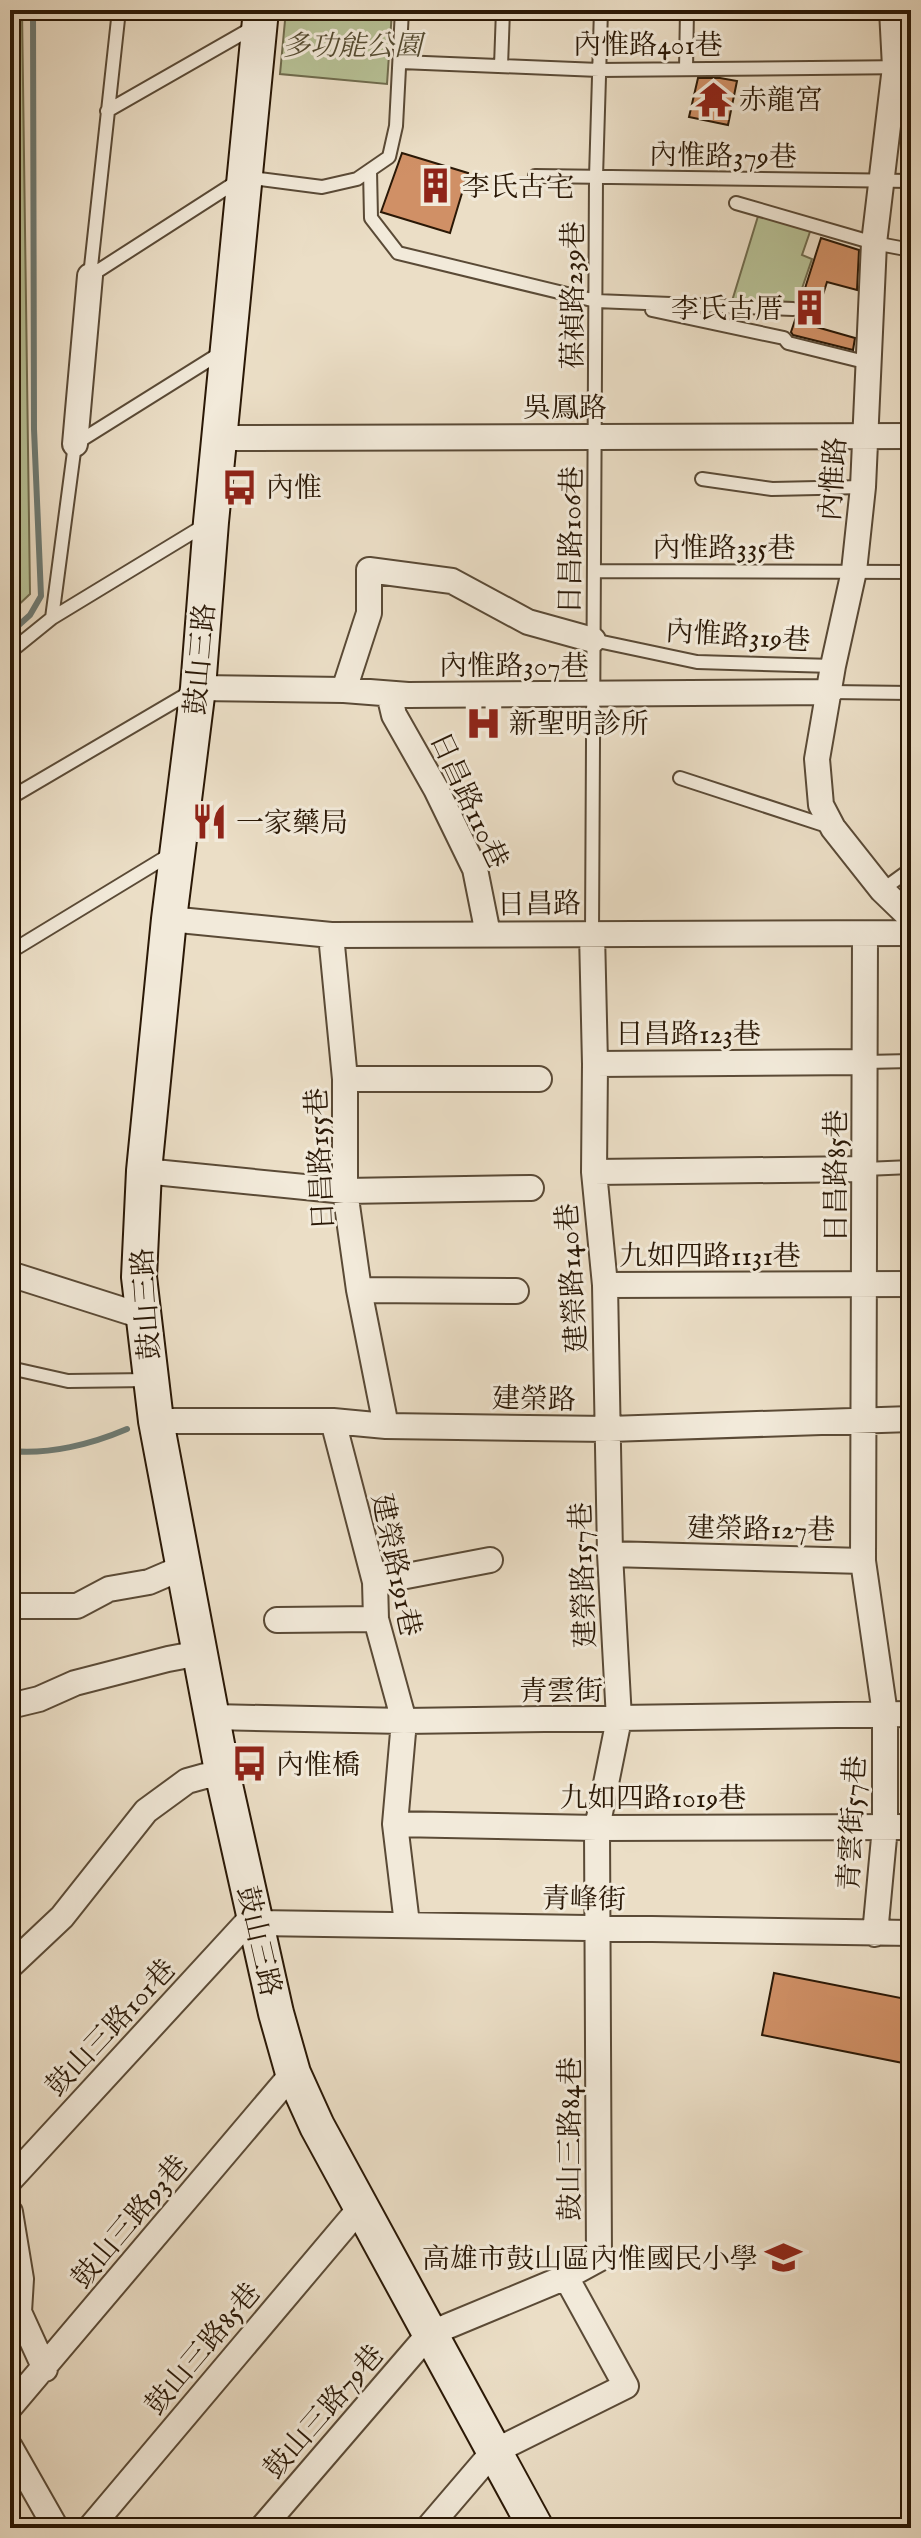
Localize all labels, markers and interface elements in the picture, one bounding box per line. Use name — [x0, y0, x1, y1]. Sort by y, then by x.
street label: 內惟路401巷 — [573, 29, 723, 64]
park label: 多功能公園 — [282, 30, 426, 65]
temple icon: 赤龍宮 — [694, 80, 732, 118]
place label: 赤龍宮 — [739, 84, 823, 119]
street label: 內惟路379巷 — [649, 139, 797, 176]
building icon: 李氏古宅 — [417, 167, 455, 205]
place label: 李氏古宅 — [462, 171, 574, 206]
street label: 葆禎路239巷 — [557, 221, 592, 369]
building icon: 李氏古厝 — [790, 289, 828, 327]
place label: 李氏古厝 — [671, 293, 783, 328]
street label: 吳鳳路 — [523, 392, 607, 427]
street label: 內惟路 — [814, 436, 855, 522]
street label: 日昌路106巷 — [554, 466, 591, 614]
bus stop icon: 內惟 — [221, 468, 259, 506]
place label: 內惟 — [266, 472, 322, 507]
street label: 內惟路335巷 — [652, 532, 796, 567]
street label: 鼓山三路 — [179, 602, 224, 717]
street label: 內惟路319巷 — [664, 615, 811, 660]
street label: 內惟路307巷 — [439, 650, 589, 685]
hospital icon: 新聖明診所 — [464, 704, 502, 742]
place label: 新聖明診所 — [509, 708, 649, 743]
street label: 日昌路110巷 — [421, 727, 515, 875]
restaurant icon: 一家藥局 — [191, 803, 229, 841]
place label: 一家藥局 — [236, 807, 348, 842]
street label: 日昌路 — [497, 887, 581, 924]
street label: 日昌路123巷 — [615, 1018, 761, 1053]
street label: 日昌路155巷 — [300, 1087, 343, 1231]
street label: 日昌路85巷 — [820, 1109, 855, 1243]
street label: 建榮路140巷 — [551, 1202, 596, 1354]
street label: 九如四路1131巷 — [619, 1240, 801, 1275]
street label: 鼓山三路 — [126, 1247, 169, 1361]
street label: 建榮路 — [492, 1382, 576, 1419]
street label: 建榮路191巷 — [362, 1491, 427, 1640]
street label: 建榮路157巷 — [564, 1502, 605, 1648]
street label: 建榮路127巷 — [686, 1512, 835, 1549]
street label: 青雲街 — [519, 1675, 603, 1710]
bus stop icon: 內惟橋 — [231, 1745, 269, 1783]
place label: 內惟橋 — [276, 1749, 360, 1784]
street label: 青雲街57巷 — [832, 1755, 875, 1892]
street label: 九如四路1019巷 — [560, 1782, 746, 1817]
street label: 青峰街 — [542, 1882, 626, 1919]
street label: 鼓山三路 — [228, 1883, 287, 2000]
street label: 鼓山三路101巷 — [40, 1953, 184, 2104]
street label: 鼓山三路84巷 — [554, 2057, 589, 2221]
street label: 鼓山三路93巷 — [65, 2149, 197, 2296]
school or university icon: 高雄市鼓山區內惟國民小學 — [765, 2239, 803, 2277]
place label: 高雄市鼓山區內惟國民小學 — [422, 2243, 758, 2278]
street label: 鼓山三路85巷 — [139, 2277, 269, 2423]
street label: 鼓山三路79巷 — [257, 2339, 392, 2487]

